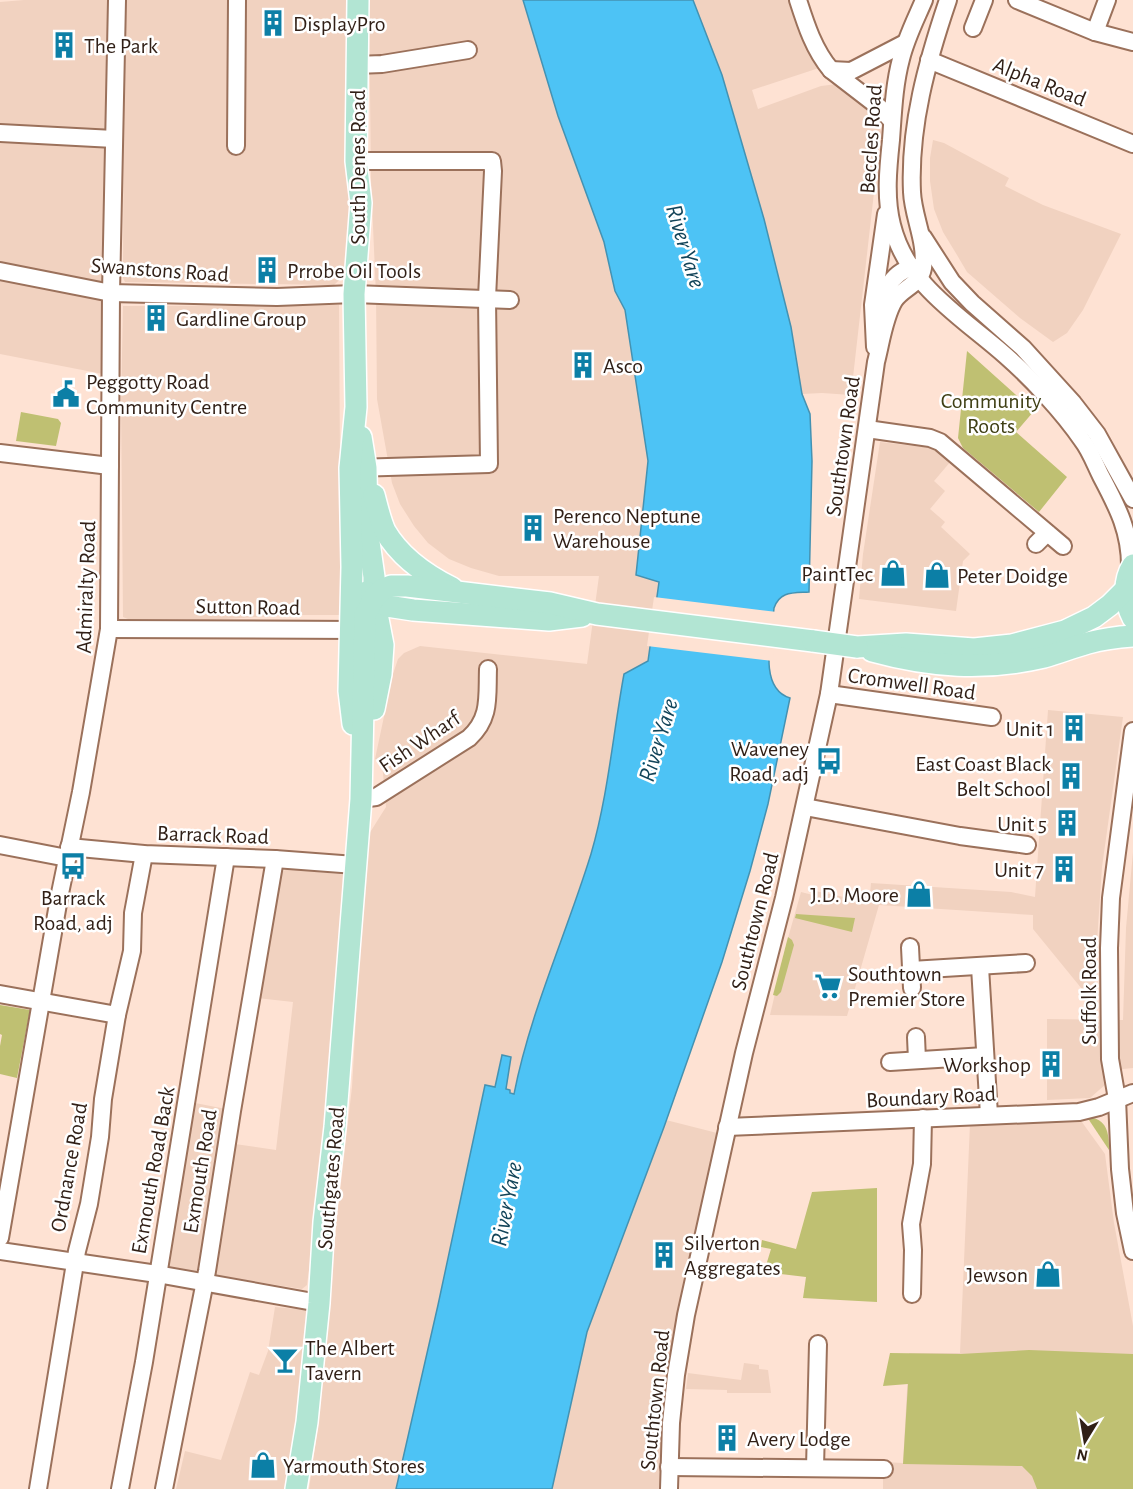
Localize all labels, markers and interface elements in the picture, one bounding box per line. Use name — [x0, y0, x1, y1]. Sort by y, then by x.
building icon: DisplayPro — [258, 8, 288, 38]
place label: DisplayPro — [293, 13, 386, 35]
building icon: The Park — [49, 30, 79, 60]
place label: The Park — [84, 35, 158, 57]
street label: Alpha Road — [990, 53, 1089, 111]
street label: Beccles Road — [856, 84, 886, 195]
street label: South Denes Road — [347, 89, 369, 245]
water label: River Yare — [661, 202, 709, 291]
street label: Swanstons Road — [90, 254, 230, 286]
building icon: Prrobe Oil Tools — [252, 255, 282, 285]
place label: Prrobe Oil Tools — [287, 260, 421, 282]
building icon: Gardline Group — [141, 303, 171, 333]
place label: Gardline Group — [176, 308, 306, 330]
building icon: Asco — [568, 350, 598, 380]
place label: Asco — [603, 355, 643, 377]
place label: Peggotty Road Community Centre — [86, 371, 247, 418]
street label: Southtown Road — [822, 375, 864, 518]
public building icon: Peggotty Road Community Centre — [51, 379, 81, 409]
park label: Community Roots — [941, 390, 1042, 437]
place label: Perenco Neptune Warehouse — [553, 505, 701, 552]
building icon: Perenco Neptune Warehouse — [518, 513, 548, 543]
street label: Admiralty Road — [73, 520, 99, 654]
shop icon: PaintTec — [878, 558, 908, 588]
shop icon: Peter Doidge — [922, 560, 952, 590]
place label: PaintTec — [801, 563, 874, 585]
place label: Peter Doidge — [957, 565, 1068, 587]
street label: Sutton Road — [195, 595, 300, 619]
street label: Cromwell Road — [847, 664, 977, 704]
water label: River Yare — [635, 696, 683, 785]
street label: Fish Wharf — [375, 706, 465, 777]
building icon: Unit 1 — [1059, 713, 1089, 743]
place label: Unit 1 — [1006, 718, 1054, 740]
place label: Waveney Road, adj — [729, 738, 810, 785]
bus stop icon: Waveney Road, adj — [814, 746, 844, 776]
place label: East Coast Black Belt School — [915, 753, 1051, 800]
building icon: East Coast Black Belt School — [1056, 761, 1086, 791]
building icon: Unit 5 — [1052, 808, 1082, 838]
place label: Unit 5 — [997, 813, 1047, 835]
street label: Barrack Road — [157, 822, 269, 848]
street label: Southtown Road — [727, 850, 783, 992]
bus stop icon: Barrack Road, adj — [58, 851, 88, 881]
building icon: Unit 7 — [1049, 854, 1079, 884]
place label: Unit 7 — [994, 859, 1044, 881]
shop icon: J.D. Moore — [904, 879, 934, 909]
place label: J.D. Moore — [810, 884, 899, 906]
place label: Barrack Road, adj — [33, 887, 113, 934]
street label: Suffolk Road — [1078, 937, 1100, 1045]
place label: Southtown Premier Store — [848, 963, 965, 1010]
supermarket icon: Southtown Premier Store — [813, 971, 843, 1001]
building icon: Workshop — [1036, 1049, 1066, 1079]
place label: Workshop — [943, 1054, 1031, 1076]
street label: Boundary Road — [865, 1083, 997, 1111]
street label: Exmouth Road Back — [127, 1085, 179, 1256]
street label: Ordnance Road — [47, 1101, 91, 1234]
street label: Southgates Road — [314, 1106, 348, 1250]
street label: Exmouth Road — [179, 1107, 221, 1235]
water label: River Yare — [487, 1160, 527, 1249]
place label: Silverton Aggregates — [684, 1232, 781, 1279]
building icon: Silverton Aggregates — [649, 1240, 679, 1270]
shop icon: Jewson — [1033, 1259, 1063, 1289]
place label: Jewson — [967, 1264, 1028, 1286]
street label: Southtown Road — [637, 1329, 673, 1471]
place label: The Albert Tavern — [305, 1337, 395, 1384]
bar icon: The Albert Tavern — [270, 1345, 300, 1375]
north arrow — [1055, 1411, 1115, 1471]
building icon: Avery Lodge — [712, 1423, 742, 1453]
place label: Avery Lodge — [747, 1428, 851, 1450]
text: N — [1075, 1446, 1089, 1464]
shop icon: Yarmouth Stores — [248, 1450, 278, 1480]
place label: Yarmouth Stores — [283, 1455, 425, 1477]

